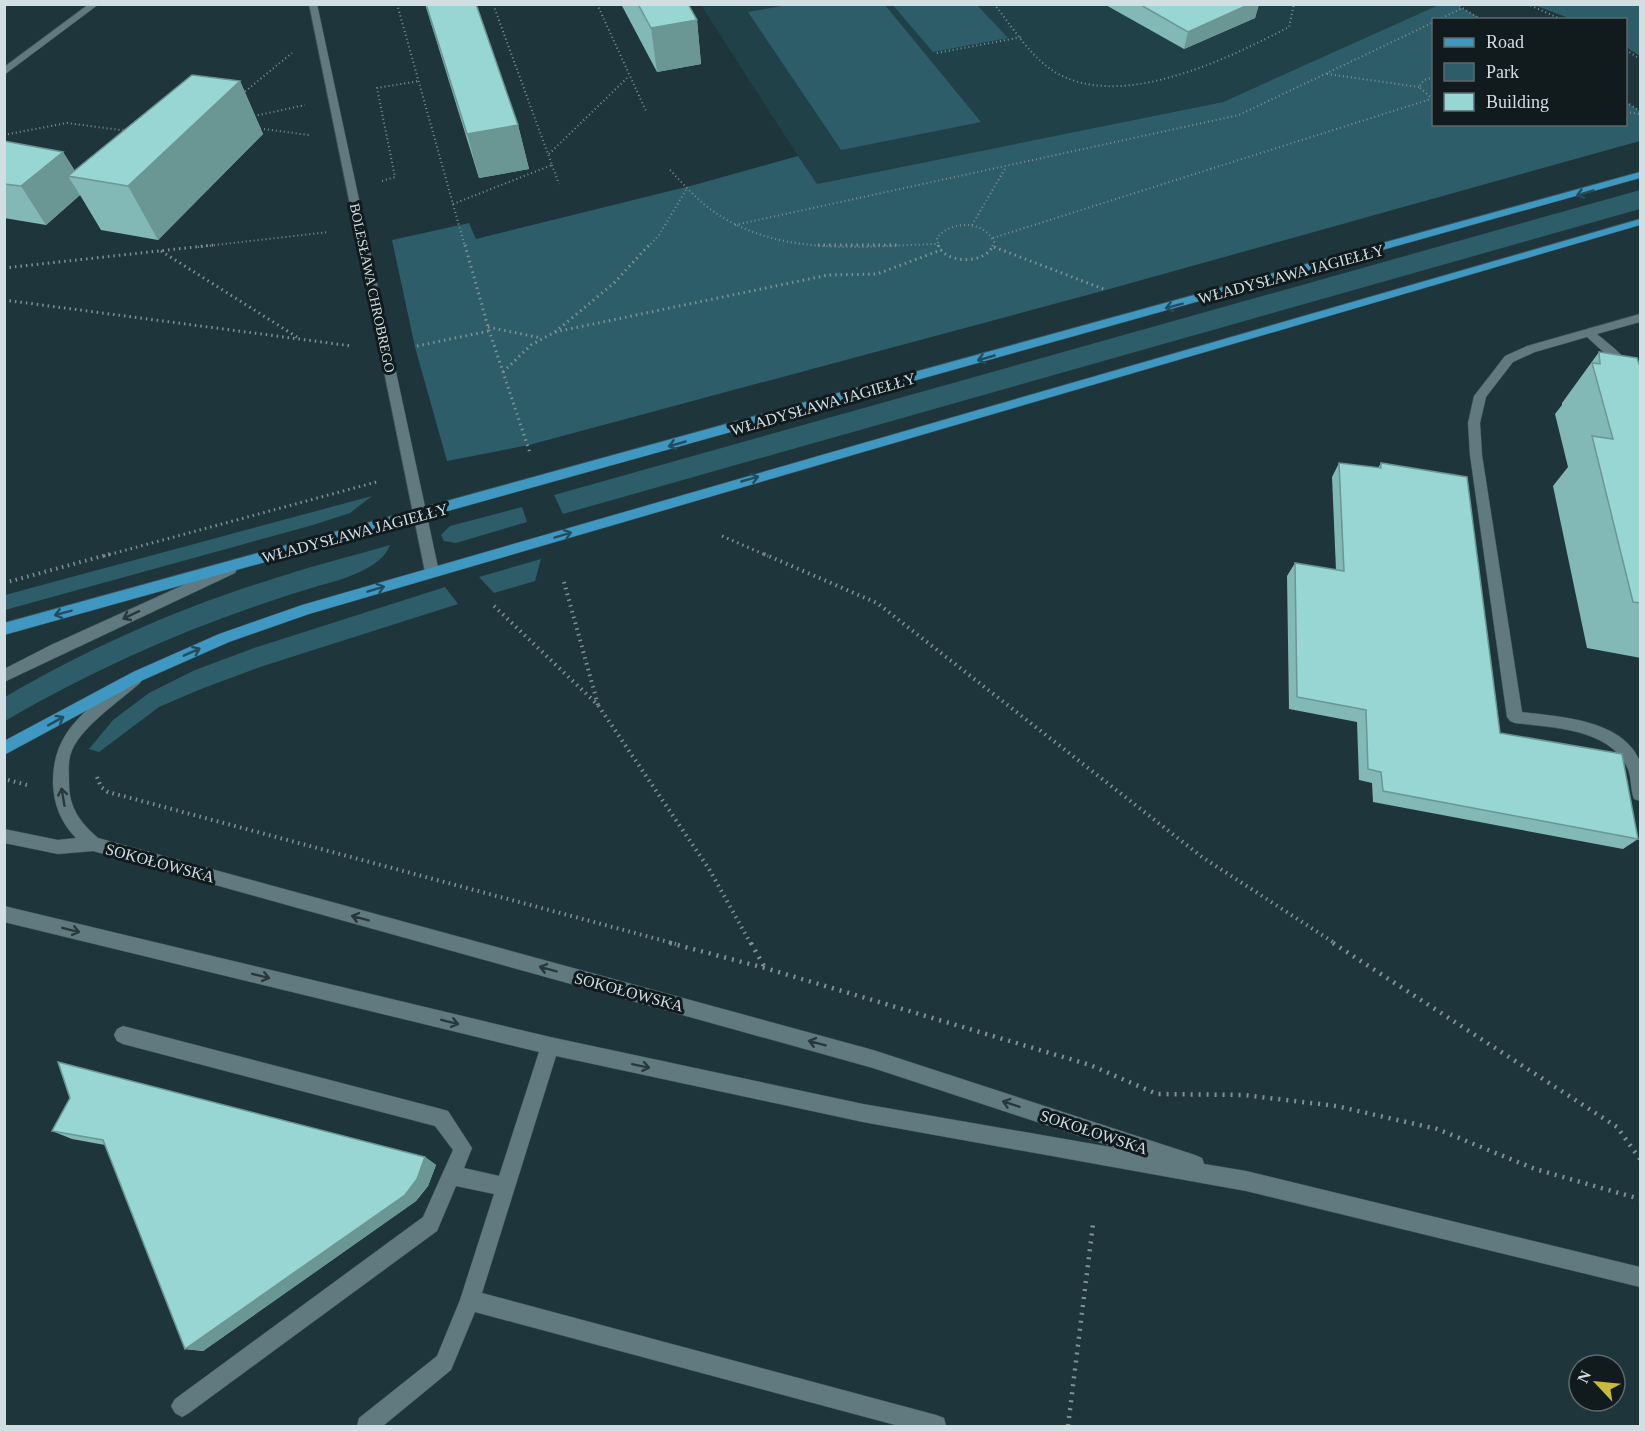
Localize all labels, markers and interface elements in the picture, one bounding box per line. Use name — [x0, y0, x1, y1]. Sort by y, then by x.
legend — [1432, 18, 1627, 126]
text: Road — [1486, 32, 1524, 52]
text: Park — [1486, 62, 1519, 82]
text: Building — [1486, 92, 1549, 112]
one-way arrow — [1576, 188, 1595, 199]
street label: BOLESŁAWA CHROBREGO — [347, 202, 397, 374]
street label: WŁADYSŁAWA JAGIEŁŁY — [1196, 241, 1386, 307]
one-way arrow — [1165, 301, 1184, 312]
one-way arrow — [977, 353, 996, 364]
street label: WŁADYSŁAWA JAGIEŁŁY — [728, 369, 918, 439]
one-way arrow — [668, 439, 687, 451]
one-way arrow — [740, 473, 759, 484]
street label: WŁADYSŁAWA JAGIEŁŁY — [260, 500, 450, 566]
one-way arrow — [553, 529, 572, 540]
one-way arrow — [366, 583, 385, 594]
one-way arrow — [54, 608, 73, 619]
one-way arrow — [122, 609, 140, 621]
one-way arrow — [182, 646, 200, 658]
one-way arrow — [46, 715, 64, 726]
one-way arrow — [57, 788, 68, 807]
street label: SOKOŁOWSKA — [104, 840, 217, 886]
one-way arrow — [351, 912, 370, 923]
one-way arrow — [62, 925, 81, 937]
one-way arrow — [539, 963, 558, 975]
street label: SOKOŁOWSKA — [573, 969, 686, 1015]
one-way arrow — [251, 971, 270, 983]
one-way arrow — [441, 1017, 460, 1029]
one-way arrow — [808, 1037, 827, 1049]
one-way arrow — [631, 1060, 650, 1072]
one-way arrow — [1002, 1098, 1021, 1109]
street label: SOKOŁOWSKA — [1038, 1107, 1150, 1158]
north arrow — [1567, 1353, 1627, 1413]
text: N — [1574, 1367, 1594, 1386]

